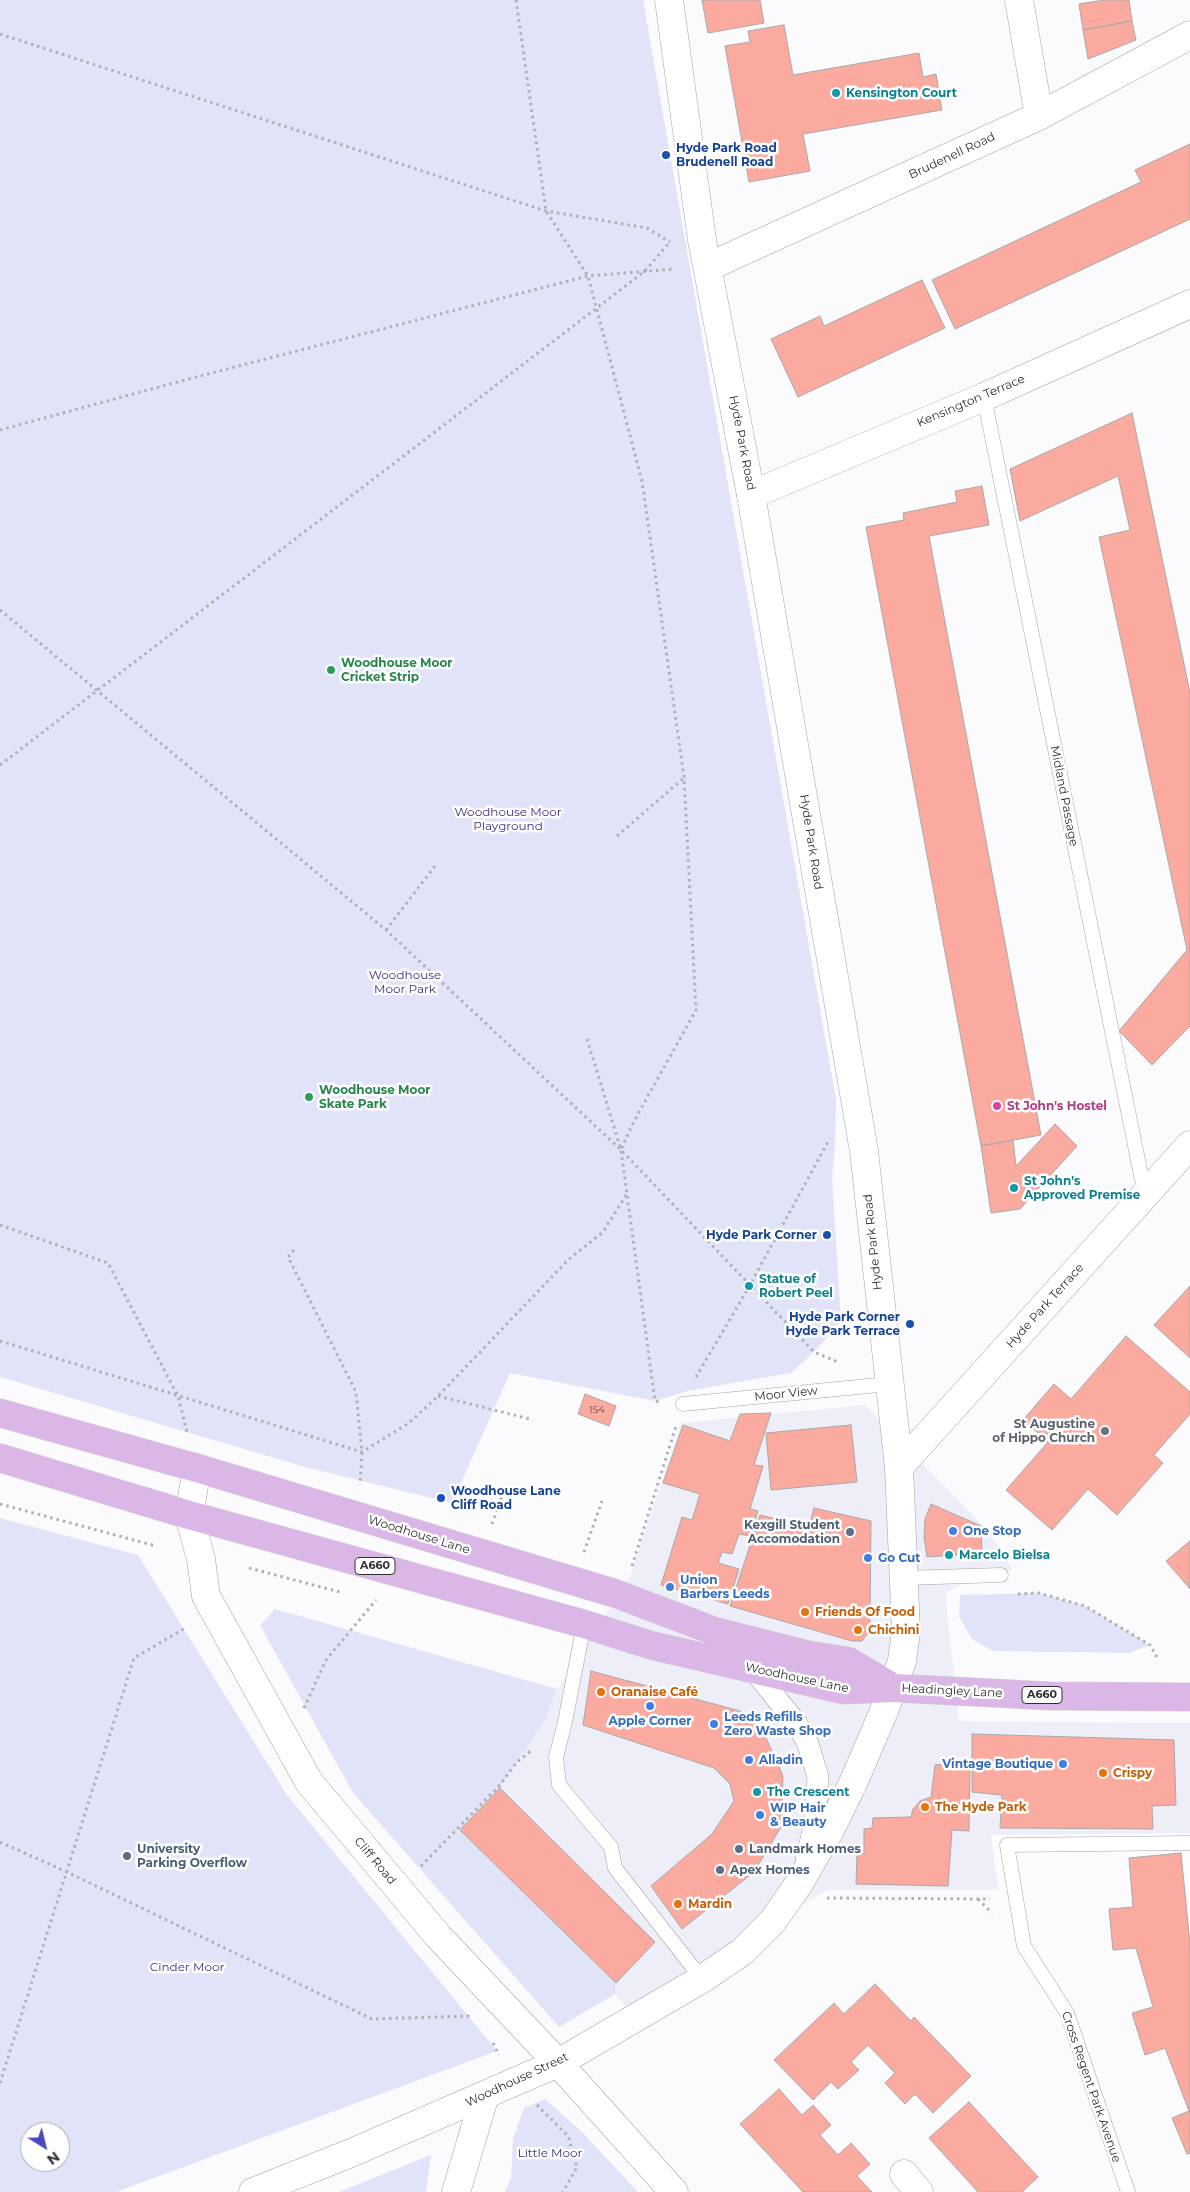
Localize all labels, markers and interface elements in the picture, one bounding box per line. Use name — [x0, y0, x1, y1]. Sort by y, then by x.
place label: Kensington Court — [846, 86, 957, 100]
marker: Kensington Court — [830, 87, 842, 99]
street label: Brudenell Road — [907, 130, 997, 182]
place label: Hyde Park Road Brudenell Road — [676, 141, 777, 169]
marker: Hyde Park Road Brudenell Road — [660, 149, 672, 161]
street label: Kensington Terrace — [915, 372, 1027, 430]
street label: Hyde Park Road — [726, 394, 758, 492]
place label: Woodhouse Moor Cricket Strip — [341, 656, 452, 684]
marker: Woodhouse Moor Cricket Strip — [325, 664, 337, 676]
street label: Midland Passage — [1047, 744, 1081, 848]
street label: Hyde Park Road — [796, 793, 826, 891]
park label: Woodhouse Moor Playground — [454, 805, 562, 833]
park label: Woodhouse Moor Park — [369, 968, 441, 996]
place label: Woodhouse Moor Skate Park — [319, 1083, 430, 1111]
marker: Woodhouse Moor Skate Park — [303, 1091, 315, 1103]
place label: St John's Hostel — [1007, 1099, 1107, 1113]
marker: St John's Hostel — [991, 1100, 1003, 1112]
place label: St John's Approved Premise — [1024, 1174, 1140, 1202]
marker: St John's Approved Premise — [1008, 1182, 1020, 1194]
street label: Hyde Park Road — [861, 1193, 885, 1291]
place label: Hyde Park Corner — [706, 1228, 817, 1242]
marker: Hyde Park Corner — [821, 1229, 833, 1241]
street label: Hyde Park Terrace — [1003, 1261, 1087, 1351]
place label: Statue of Robert Peel — [759, 1272, 833, 1300]
marker: Statue of Robert Peel — [743, 1280, 755, 1292]
place label: Hyde Park Corner Hyde Park Terrace — [785, 1310, 900, 1338]
marker: Hyde Park Corner Hyde Park Terrace — [904, 1318, 916, 1330]
street label: Moor View — [754, 1384, 818, 1404]
house number: 154 — [589, 1404, 605, 1416]
place label: St Augustine of Hippo Church — [992, 1417, 1095, 1445]
marker: St Augustine of Hippo Church — [1099, 1425, 1111, 1437]
place label: Woodhouse Lane Cliff Road — [451, 1484, 561, 1512]
marker: Woodhouse Lane Cliff Road — [435, 1492, 447, 1504]
street label: Woodhouse Lane — [367, 1513, 471, 1557]
place label: Kexgill Student Accomodation — [744, 1518, 840, 1546]
place label: One Stop — [963, 1524, 1021, 1538]
marker: One Stop — [947, 1525, 959, 1537]
marker: Kexgill Student Accomodation — [844, 1526, 856, 1538]
place label: Marcelo Bielsa — [959, 1548, 1050, 1562]
marker: Marcelo Bielsa — [943, 1549, 955, 1561]
place label: Go Cut — [878, 1551, 920, 1565]
marker: Go Cut — [862, 1552, 874, 1564]
road number: A660 — [355, 1558, 395, 1574]
place label: Union Barbers Leeds — [680, 1573, 770, 1601]
marker: Union Barbers Leeds — [664, 1581, 676, 1593]
place label: Friends Of Food — [815, 1605, 915, 1619]
marker: Friends Of Food — [799, 1606, 811, 1618]
place label: Chichini — [868, 1623, 919, 1637]
marker: Chichini — [852, 1624, 864, 1636]
street label: Woodhouse Lane — [744, 1660, 850, 1696]
street label: Headingley Lane — [901, 1681, 1003, 1701]
place label: Oranaise Café — [611, 1685, 698, 1699]
marker: Oranaise Café — [595, 1686, 607, 1698]
road number: A660 — [1022, 1686, 1062, 1704]
marker: Apple Corner — [644, 1700, 656, 1712]
place label: Leeds Refills Zero Waste Shop — [724, 1710, 831, 1738]
place label: Apple Corner — [609, 1714, 691, 1728]
marker: Leeds Refills Zero Waste Shop — [708, 1718, 720, 1730]
place label: Alladin — [759, 1753, 803, 1767]
marker: Alladin — [743, 1754, 755, 1766]
place label: Vintage Boutique — [942, 1757, 1053, 1771]
marker: Vintage Boutique — [1057, 1758, 1069, 1770]
place label: Crispy — [1113, 1766, 1152, 1780]
marker: Crispy — [1097, 1767, 1109, 1779]
place label: The Crescent — [767, 1785, 850, 1799]
marker: The Crescent — [751, 1786, 763, 1798]
place label: The Hyde Park — [935, 1800, 1027, 1814]
place label: WIP Hair & Beauty — [770, 1801, 826, 1829]
marker: The Hyde Park — [919, 1801, 931, 1813]
marker: WIP Hair & Beauty — [754, 1809, 766, 1821]
street label: Cliff Road — [351, 1834, 399, 1888]
place label: University Parking Overflow — [137, 1842, 247, 1870]
place label: Landmark Homes — [749, 1842, 861, 1856]
marker: Landmark Homes — [733, 1843, 745, 1855]
marker: University Parking Overflow — [121, 1850, 133, 1862]
place label: Apex Homes — [730, 1863, 810, 1877]
marker: Apex Homes — [714, 1864, 726, 1876]
place label: Mardin — [688, 1897, 732, 1911]
marker: Mardin — [672, 1898, 684, 1910]
park label: Cinder Moor — [150, 1960, 224, 1974]
street label: Cross Regent Park Avenue — [1058, 2010, 1124, 2164]
street label: Woodhouse Street — [463, 2050, 571, 2110]
north arrow — [20, 2122, 70, 2172]
park label: Little Moor — [518, 2146, 582, 2160]
text: N — [43, 2148, 63, 2169]

